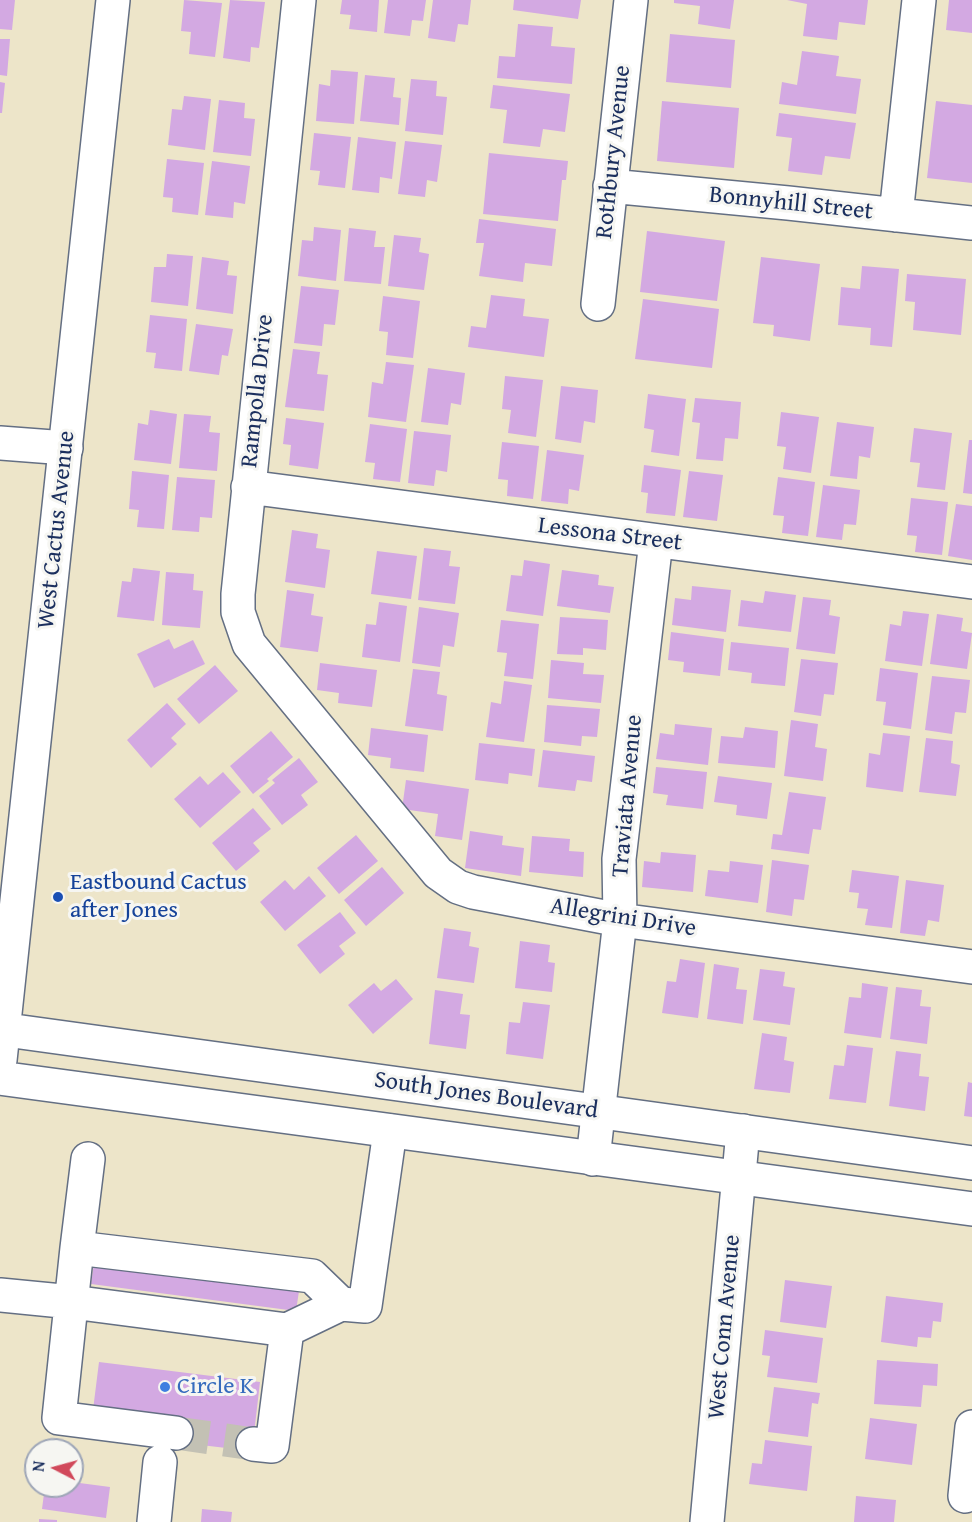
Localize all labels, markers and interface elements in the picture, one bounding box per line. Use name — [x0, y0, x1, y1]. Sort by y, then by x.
street label: Rothbury Avenue — [591, 64, 637, 240]
street label: Bonnyhill Street — [708, 181, 874, 227]
street label: Rampolla Drive — [236, 313, 280, 469]
street label: West Cactus Avenue — [32, 430, 82, 630]
street label: Lessona Street — [536, 512, 684, 558]
street label: Traviata Avenue — [607, 714, 649, 878]
place label: Eastbound Cactus after Jones — [70, 869, 247, 925]
marker: Eastbound Cactus after Jones — [51, 890, 65, 904]
street label: Allegrini Drive — [548, 892, 698, 944]
street label: South Jones Boulevard — [372, 1066, 600, 1126]
street label: West Conn Avenue — [703, 1233, 747, 1421]
place label: Circle K — [177, 1373, 254, 1401]
marker: Circle K — [158, 1380, 172, 1394]
north arrow — [24, 1438, 84, 1498]
text: N — [26, 1460, 51, 1473]

